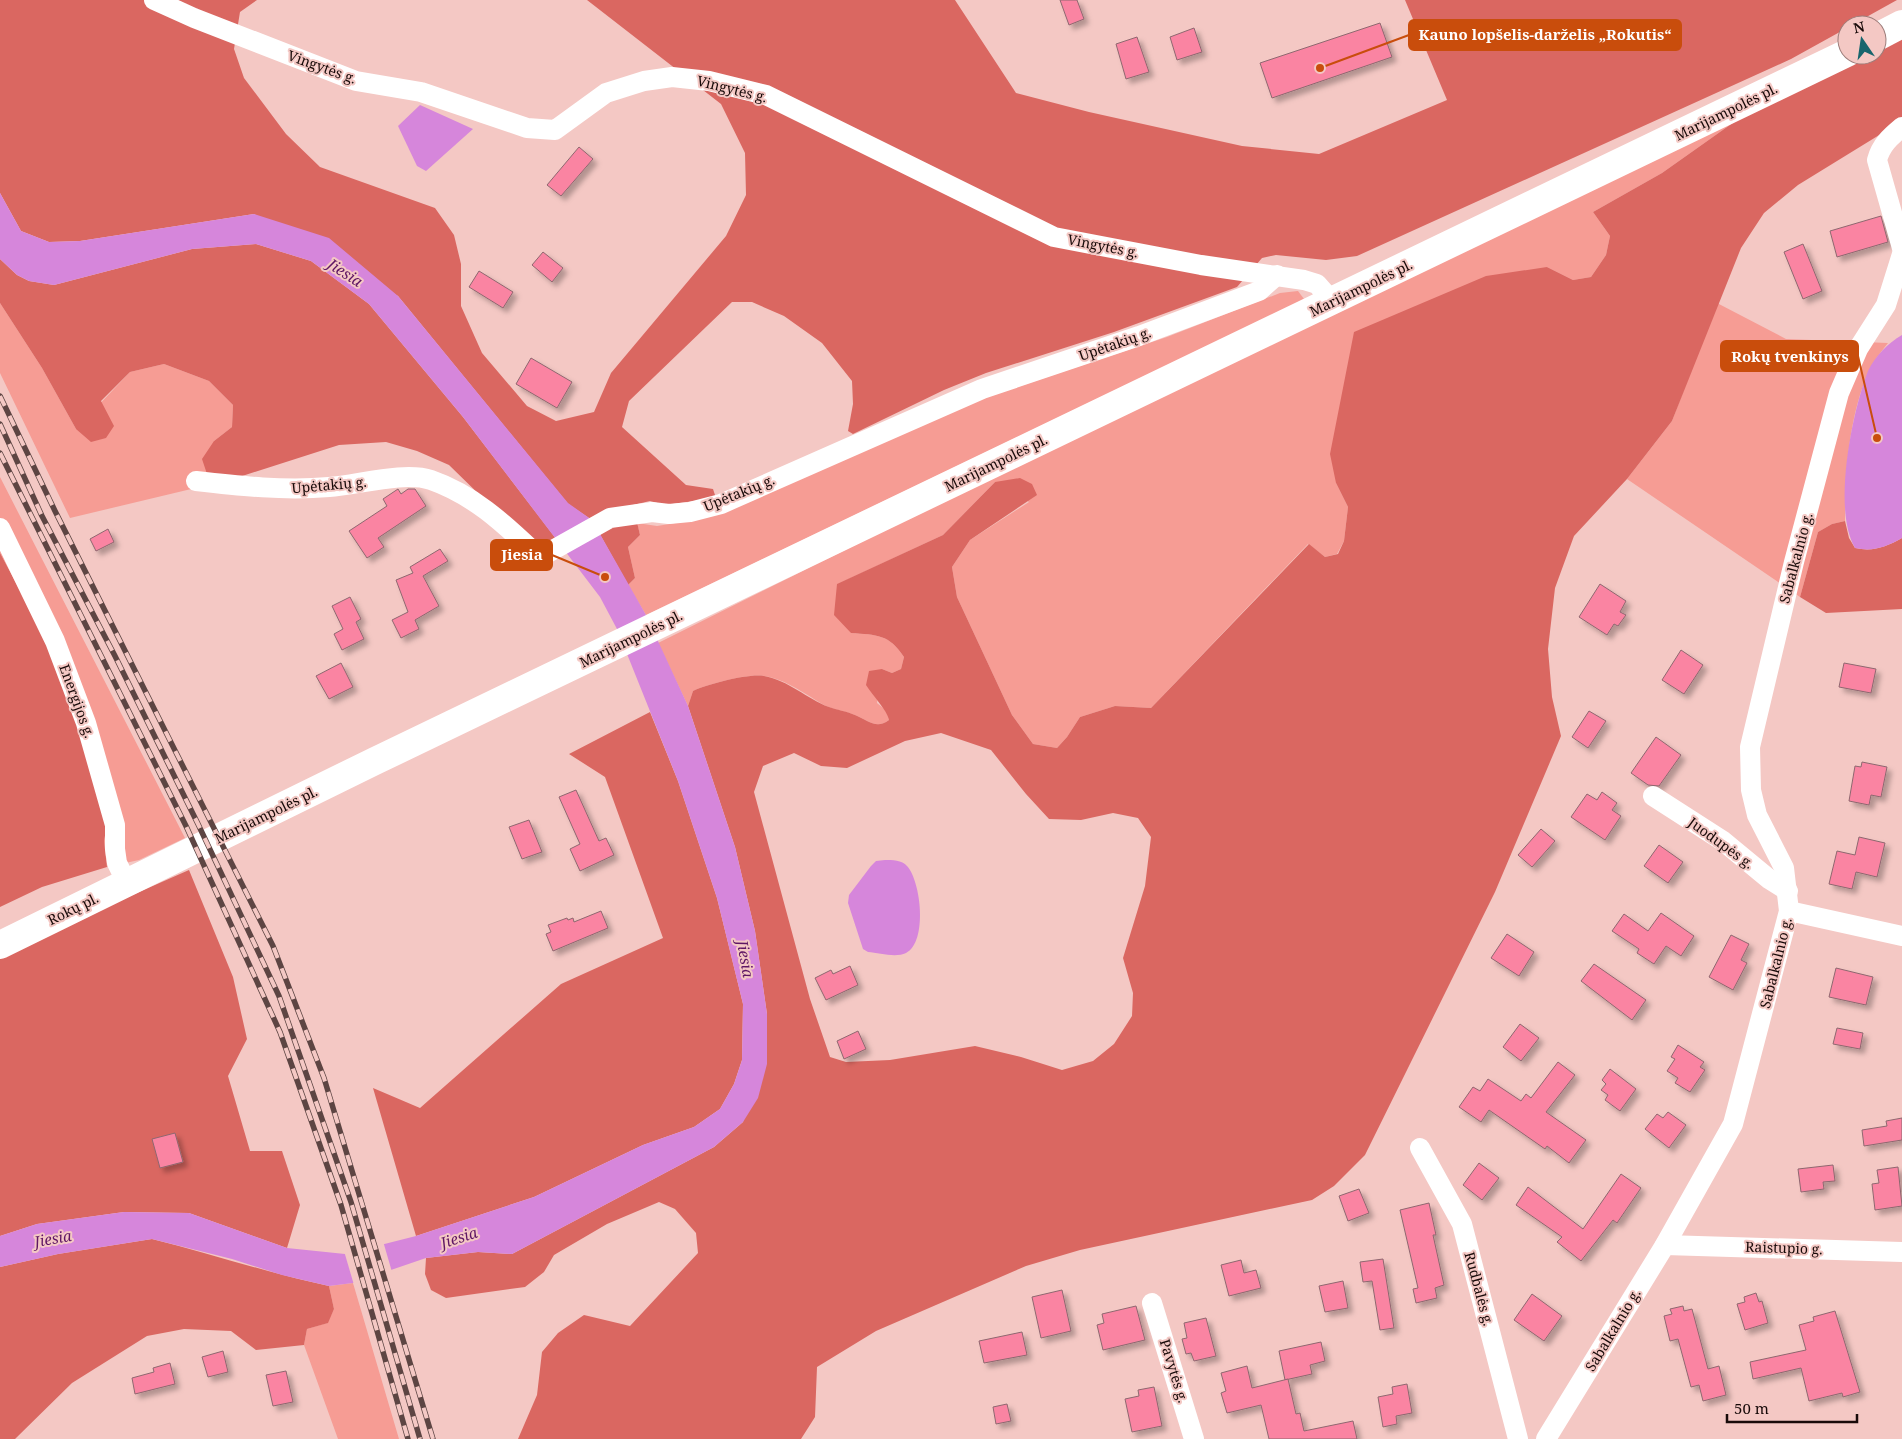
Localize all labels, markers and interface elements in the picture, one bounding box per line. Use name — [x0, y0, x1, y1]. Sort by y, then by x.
north arrow — [1837, 15, 1887, 65]
text: N — [1851, 16, 1866, 37]
callout: Kauno lopšelis-darželis „Rokutis“ — [1409, 20, 1681, 50]
text: Kauno lopšelis-darželis „Rokutis“ — [1419, 24, 1671, 44]
street label: Vingytės g. — [285, 45, 359, 88]
street label: Vingytės g. — [695, 71, 769, 106]
street label: Marijampolės pl. — [1671, 78, 1780, 145]
street label: Vingytės g. — [1066, 229, 1140, 262]
water label: Jiesia — [322, 252, 367, 291]
street label: Marijampolės pl. — [1306, 254, 1415, 321]
street label: Upėtakių g. — [1076, 322, 1153, 365]
callout: Rokų tvenkinys — [1721, 341, 1858, 371]
text: Rokų tvenkinys — [1731, 346, 1849, 366]
street label: Marijampolės pl. — [941, 429, 1050, 496]
street label: Upėtakių g. — [700, 470, 777, 515]
street label: Upėtakių g. — [291, 472, 367, 497]
street label: Sabalkalnio g. — [1774, 510, 1817, 605]
callout: Jiesia — [491, 540, 552, 570]
text: Jiesia — [500, 544, 543, 564]
street label: Marijampolės pl. — [576, 605, 685, 672]
street label: Energijos g. — [55, 661, 100, 740]
street label: Marijampolės pl. — [211, 781, 320, 848]
street label: Juodupės g. — [1684, 812, 1758, 873]
street label: Rokų pl. — [44, 888, 101, 929]
street label: Sabalkalnio g. — [1755, 915, 1796, 1010]
water label: Jiesia — [732, 936, 759, 979]
water label: Jiesia — [435, 1222, 480, 1253]
water label: Jiesia — [30, 1225, 73, 1252]
street label: Raistupio g. — [1745, 1237, 1823, 1258]
street label: Rudbalės g. — [1460, 1250, 1498, 1328]
street label: Sabalkalnio g. — [1580, 1285, 1645, 1374]
street label: Pavytės g. — [1156, 1337, 1193, 1405]
scale bar — [1727, 1392, 1857, 1424]
text: 50 m — [1734, 1398, 1769, 1418]

